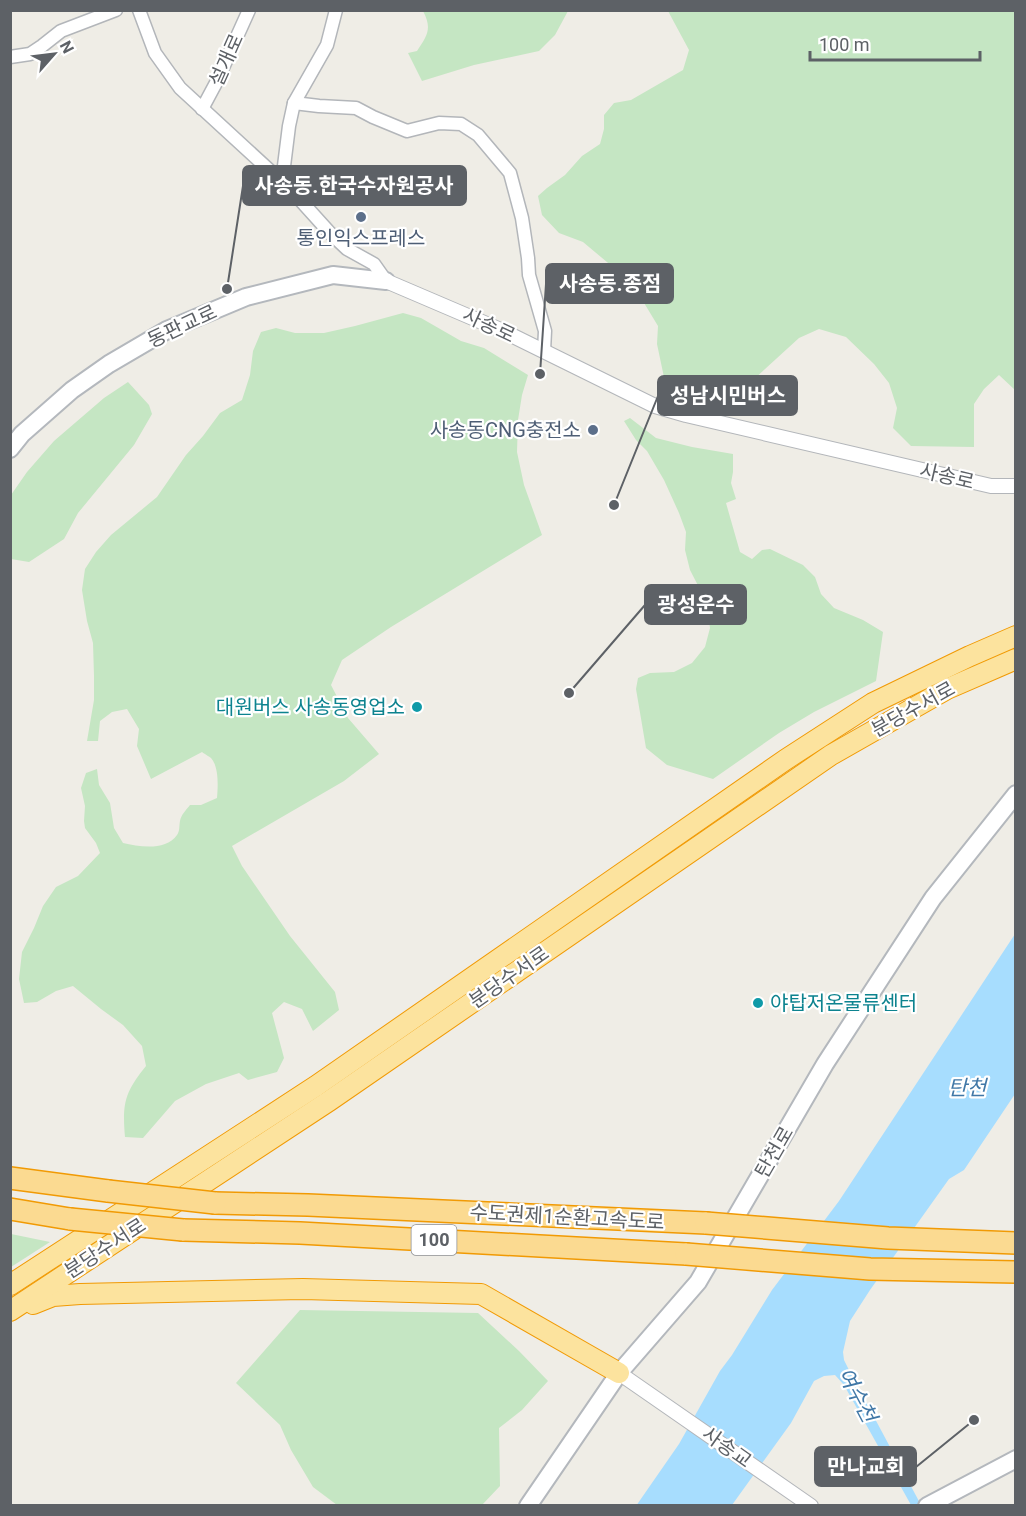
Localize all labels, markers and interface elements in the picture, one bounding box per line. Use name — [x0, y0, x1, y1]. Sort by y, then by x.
north arrow — [24, 24, 84, 84]
scale bar — [810, 24, 980, 62]
street label: 설개로 — [204, 30, 248, 90]
text: 100 m — [819, 34, 870, 55]
text: N — [56, 38, 78, 57]
callout: 사송동.한국수자원공사 — [243, 166, 466, 205]
text: 사송동.한국수자원공사 — [254, 174, 454, 198]
marker: 통인익스프레스 — [354, 210, 368, 224]
place label: 통인익스프레스 — [297, 226, 425, 250]
callout: 사송동.종점 — [546, 264, 673, 303]
text: 사송동.종점 — [559, 272, 661, 296]
street label: 동판교로 — [144, 300, 220, 352]
street label: 사송로 — [459, 302, 519, 348]
callout: 성남시민버스 — [658, 376, 797, 415]
text: 성남시민버스 — [670, 384, 786, 408]
place label: 사송동CNG충전소 — [430, 418, 581, 442]
marker: 사송동CNG충전소 — [586, 423, 600, 437]
street label: 사송로 — [917, 458, 977, 494]
callout: 광성운수 — [645, 585, 746, 624]
text: 광성운수 — [657, 593, 735, 617]
street label: 분당수서로 — [867, 676, 959, 742]
place label: 대원버스 사송동영업소 — [216, 695, 405, 719]
marker: 대원버스 사송동영업소 — [410, 700, 424, 714]
street label: 분당수서로 — [464, 941, 554, 1013]
place label: 야탑저온물류센터 — [770, 991, 917, 1015]
marker: 야탑저온물류센터 — [751, 996, 765, 1010]
water label: 탄천 — [948, 1076, 989, 1100]
street label: 탄천로 — [750, 1122, 798, 1182]
street label: 수도권제1순환고속도로 — [469, 1200, 665, 1234]
street label: 분당수서로 — [60, 1213, 150, 1283]
road number: 100 — [412, 1225, 456, 1255]
water label: 여수천 — [833, 1364, 882, 1429]
street label: 사송교 — [698, 1421, 756, 1473]
callout: 만나교회 — [815, 1447, 916, 1486]
text: 만나교회 — [827, 1455, 905, 1479]

